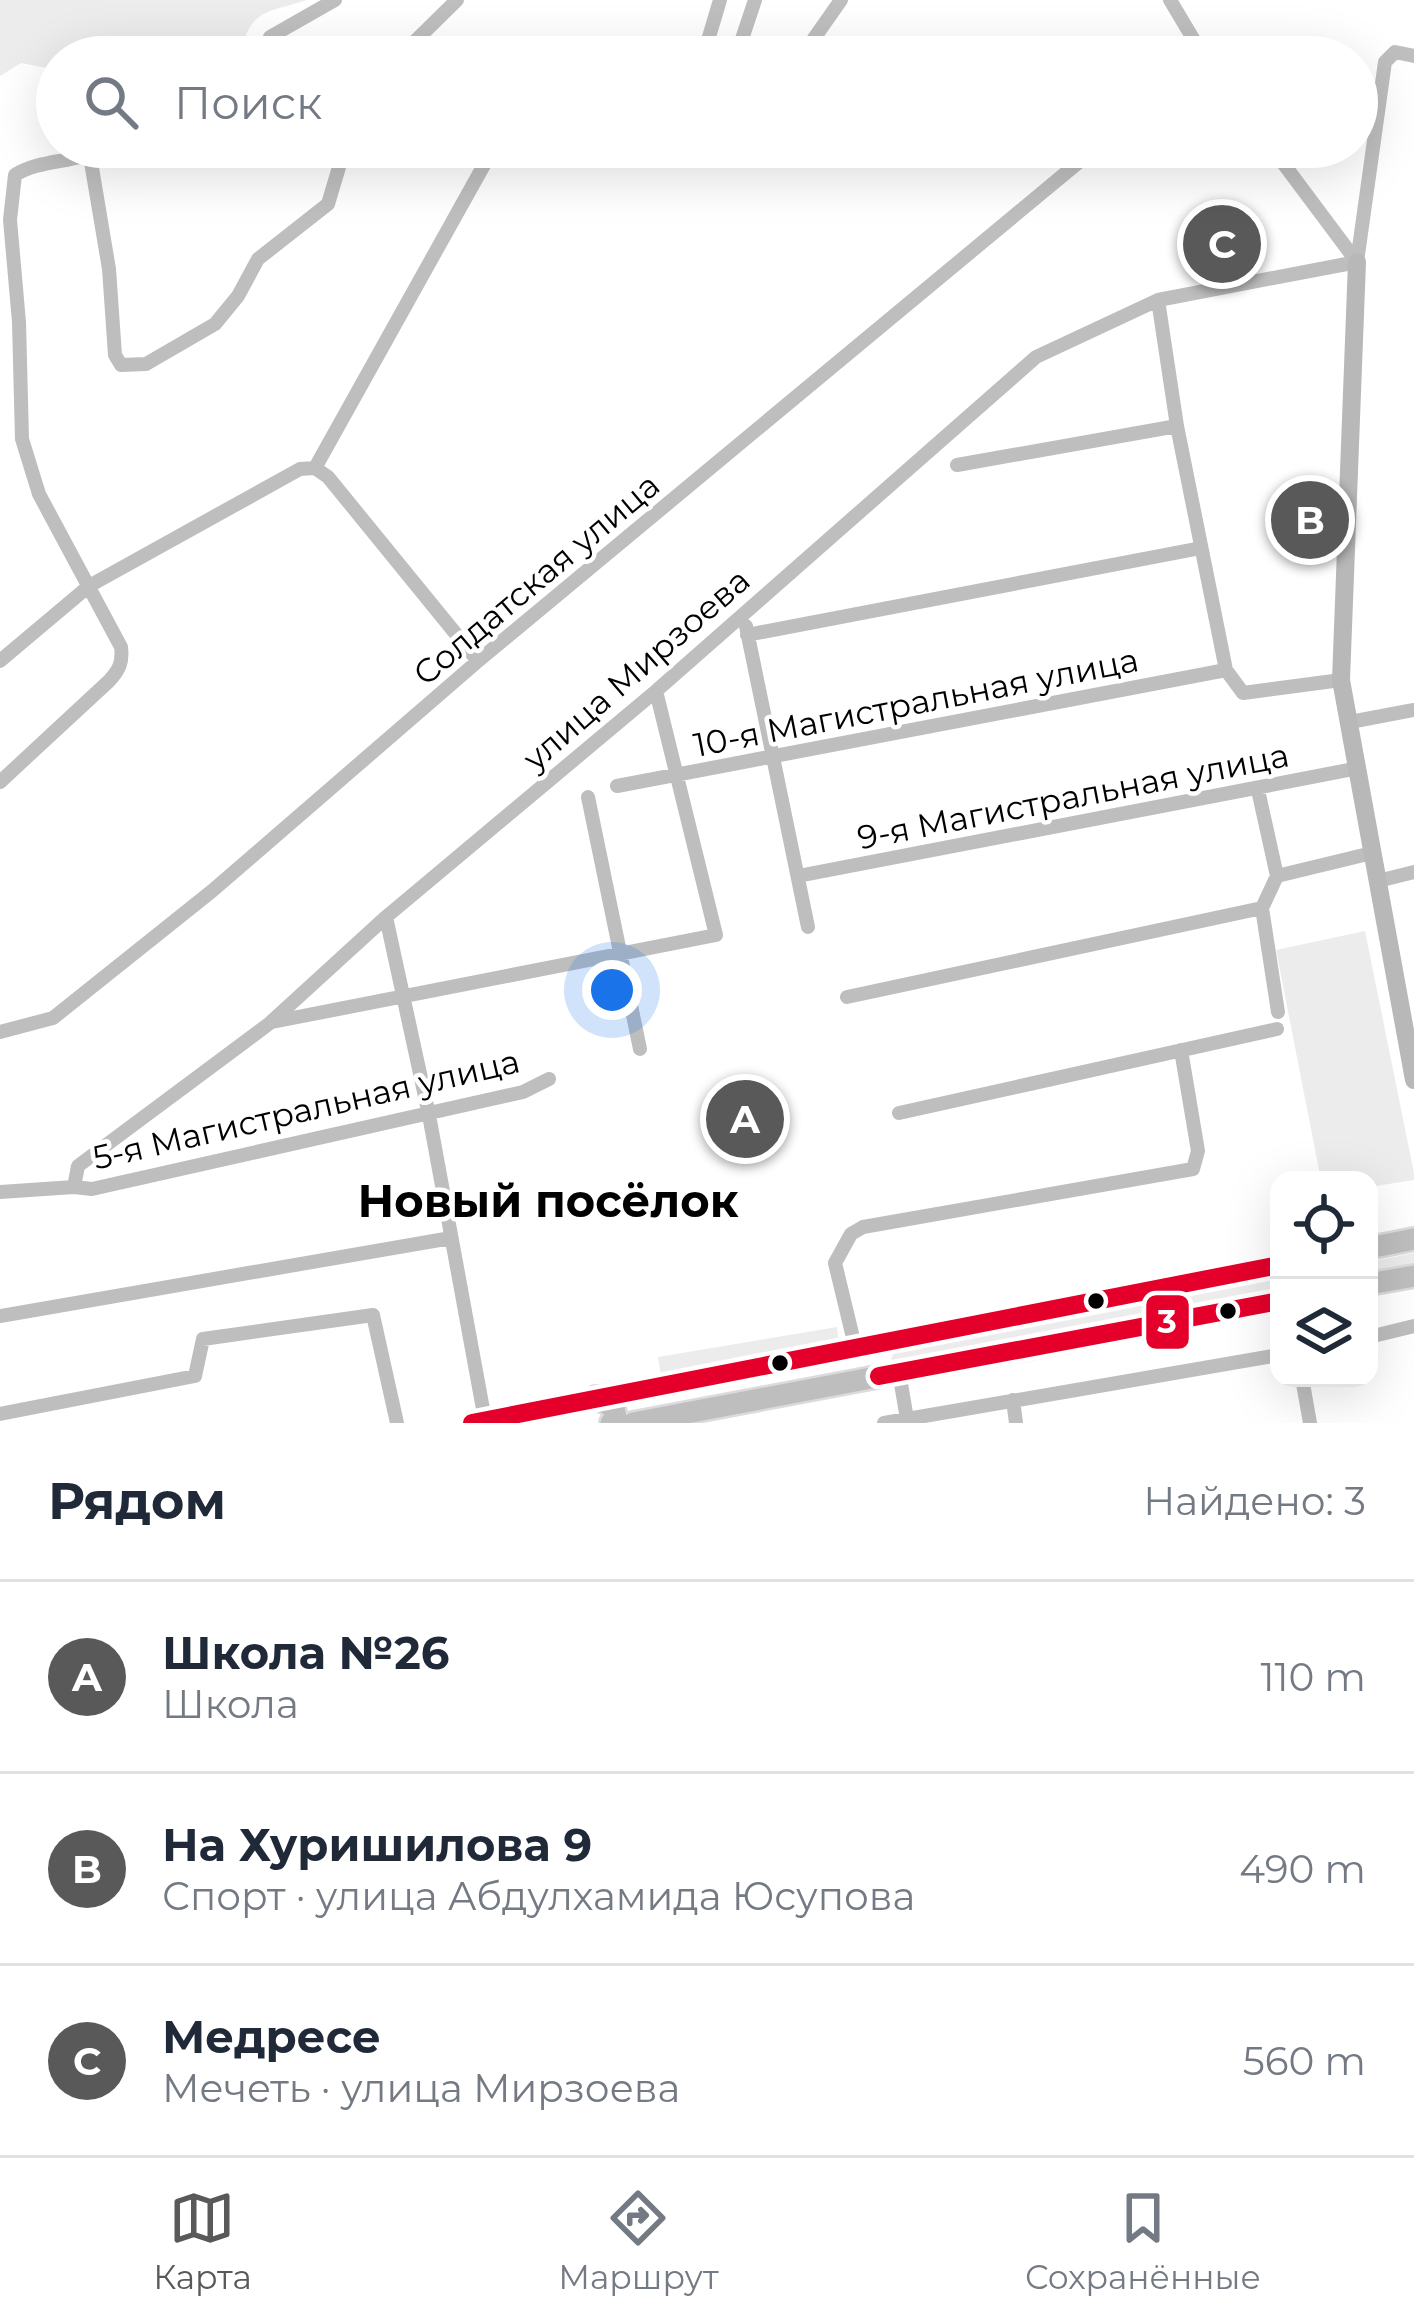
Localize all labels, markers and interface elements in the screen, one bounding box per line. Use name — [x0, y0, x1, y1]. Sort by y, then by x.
search box — [36, 36, 1378, 168]
icon: search — [78, 69, 144, 135]
text: Поиск — [174, 75, 322, 130]
pin: C — [1183, 199, 1261, 289]
street label: Солдатская улица — [405, 465, 667, 693]
pin: B — [1271, 475, 1349, 565]
street label: улица Мирзоева — [514, 560, 757, 779]
street label: 10-я Магистральная улица — [690, 639, 1142, 765]
street label: 9-я Магистральная улица — [854, 735, 1292, 857]
your location — [582, 960, 642, 1020]
street label: 5-я Магистральная улица — [89, 1040, 523, 1178]
pin: A — [706, 1074, 784, 1164]
map controls — [1270, 1171, 1378, 1387]
button: locate — [1270, 1171, 1378, 1279]
district label: Новый посёлок — [357, 1173, 739, 1228]
button: layers — [1270, 1279, 1378, 1387]
unlabelled marker — [1085, 1290, 1107, 1312]
line badge: 3 — [1144, 1293, 1191, 1351]
unlabelled marker — [1217, 1300, 1239, 1322]
text: 3 — [1156, 1301, 1177, 1341]
unlabelled marker — [769, 1352, 791, 1374]
text: Рядом — [48, 1470, 226, 1532]
text: Найдено: 3 — [1143, 1477, 1366, 1525]
text: Школа №26 — [162, 1625, 449, 1680]
text: A — [72, 1653, 102, 1701]
text: 110 m — [1260, 1653, 1366, 1701]
text: Школа — [162, 1680, 299, 1728]
text: На Хуришилова 9 — [162, 1817, 592, 1872]
text: B — [72, 1845, 102, 1893]
text: 490 m — [1239, 1845, 1366, 1893]
text: Спорт · улица Абдулхамида Юсупова — [162, 1872, 915, 1920]
text: Медресе — [162, 2009, 381, 2064]
text: C — [73, 2037, 101, 2085]
text: 560 m — [1243, 2037, 1366, 2085]
text: Мечеть · улица Мирзоева — [162, 2064, 680, 2112]
tab: Карта — [153, 2185, 252, 2297]
tab: Маршрут — [558, 2185, 719, 2297]
tab: Сохранённые — [1025, 2185, 1261, 2297]

